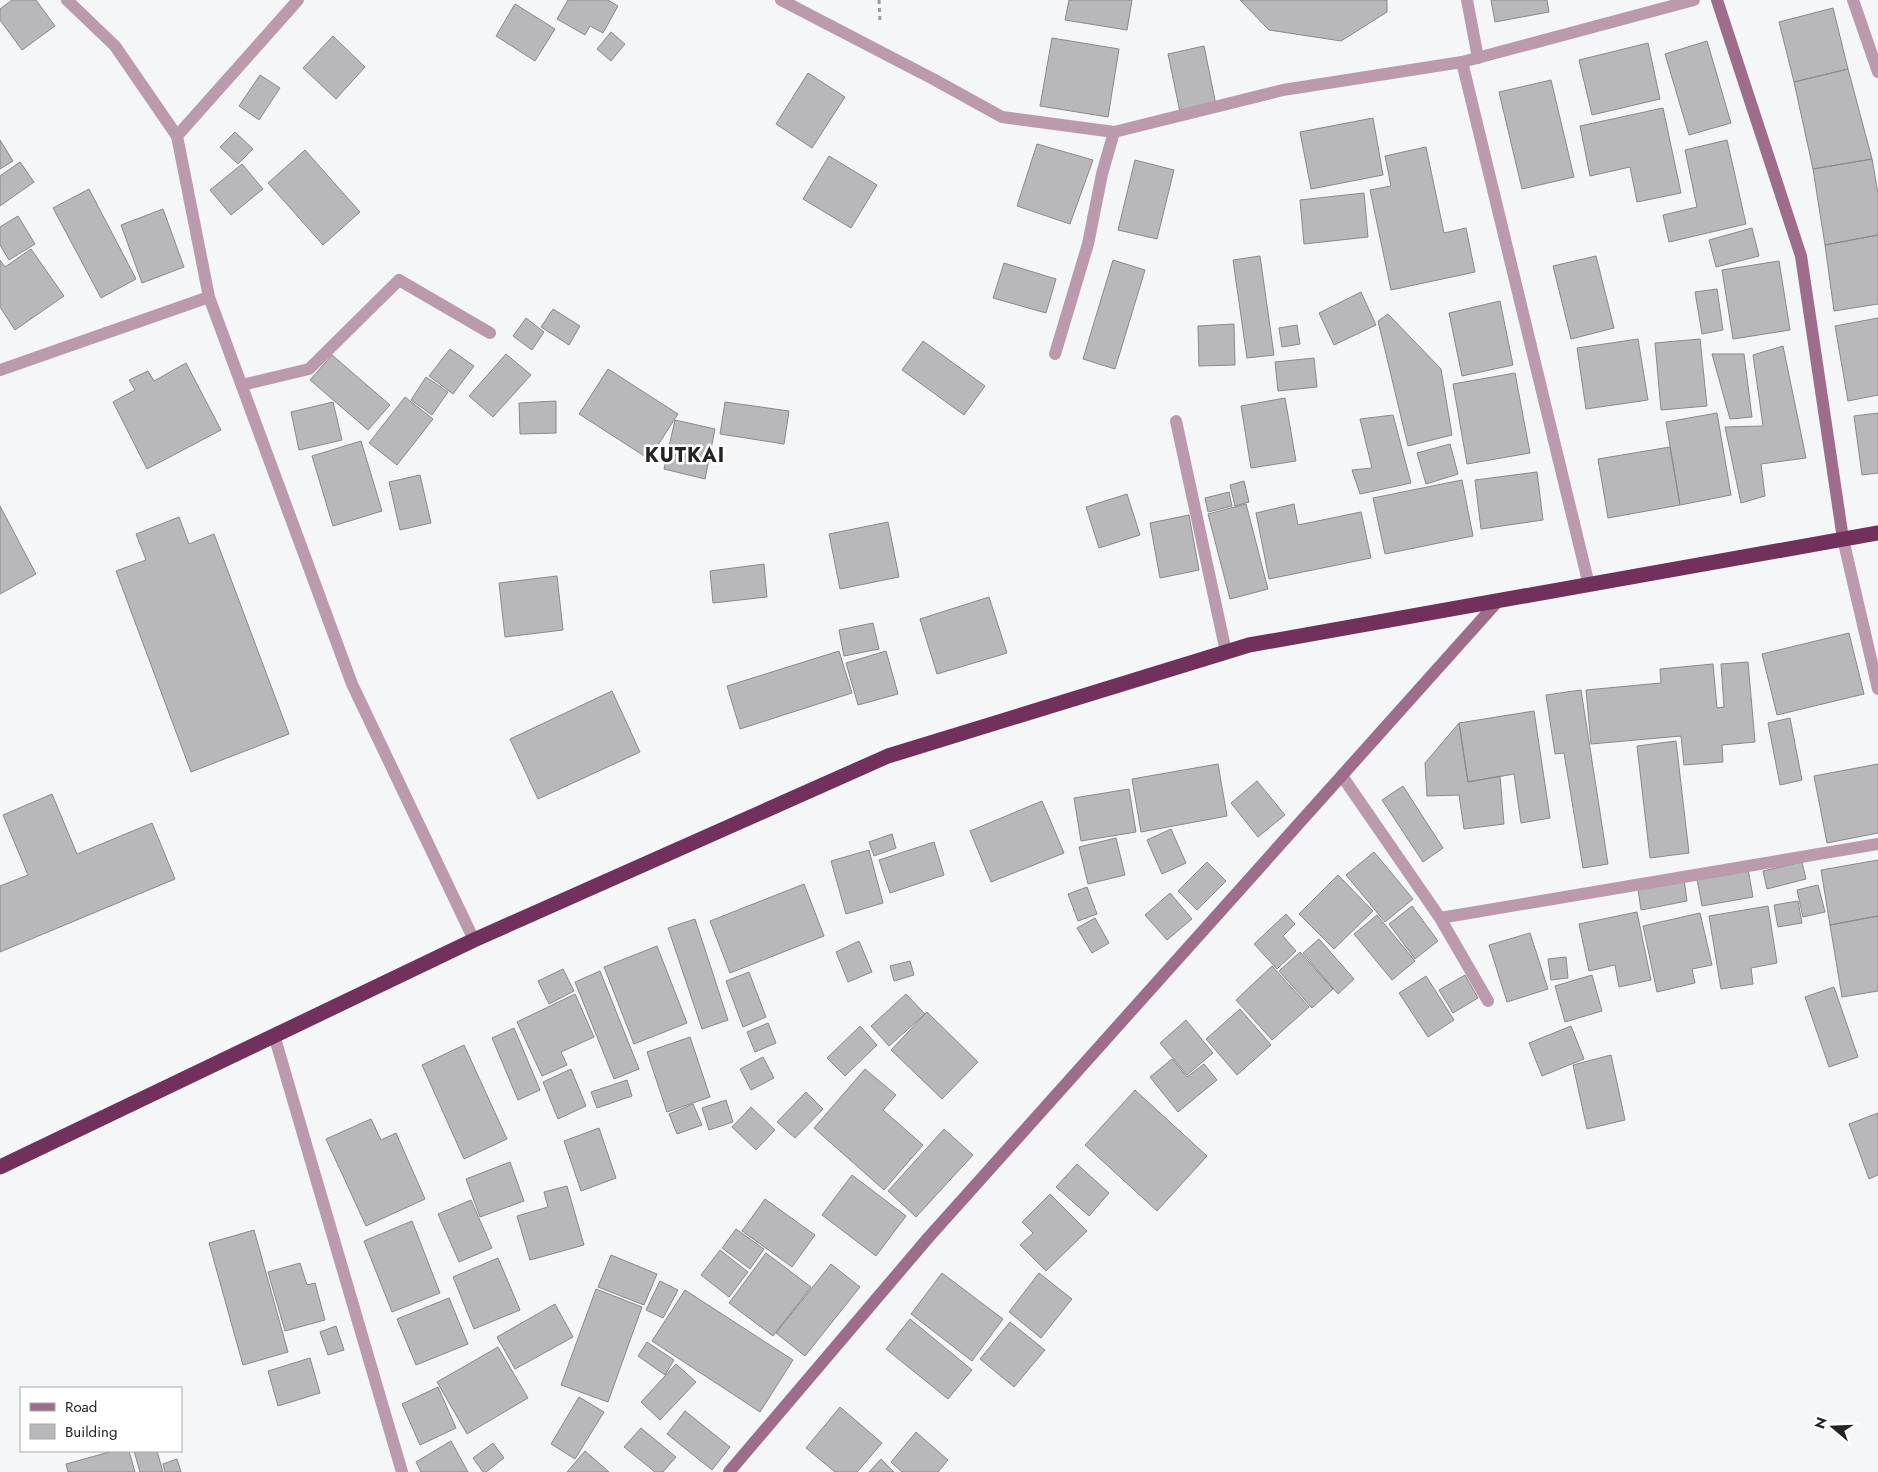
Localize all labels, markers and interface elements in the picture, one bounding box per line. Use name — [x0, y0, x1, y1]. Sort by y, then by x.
district label: KUTKAI — [645, 441, 725, 470]
legend — [20, 1387, 182, 1452]
text: Road — [65, 1396, 97, 1418]
north arrow — [1808, 1402, 1858, 1452]
text: N — [1809, 1414, 1832, 1431]
text: Building — [65, 1421, 117, 1443]

